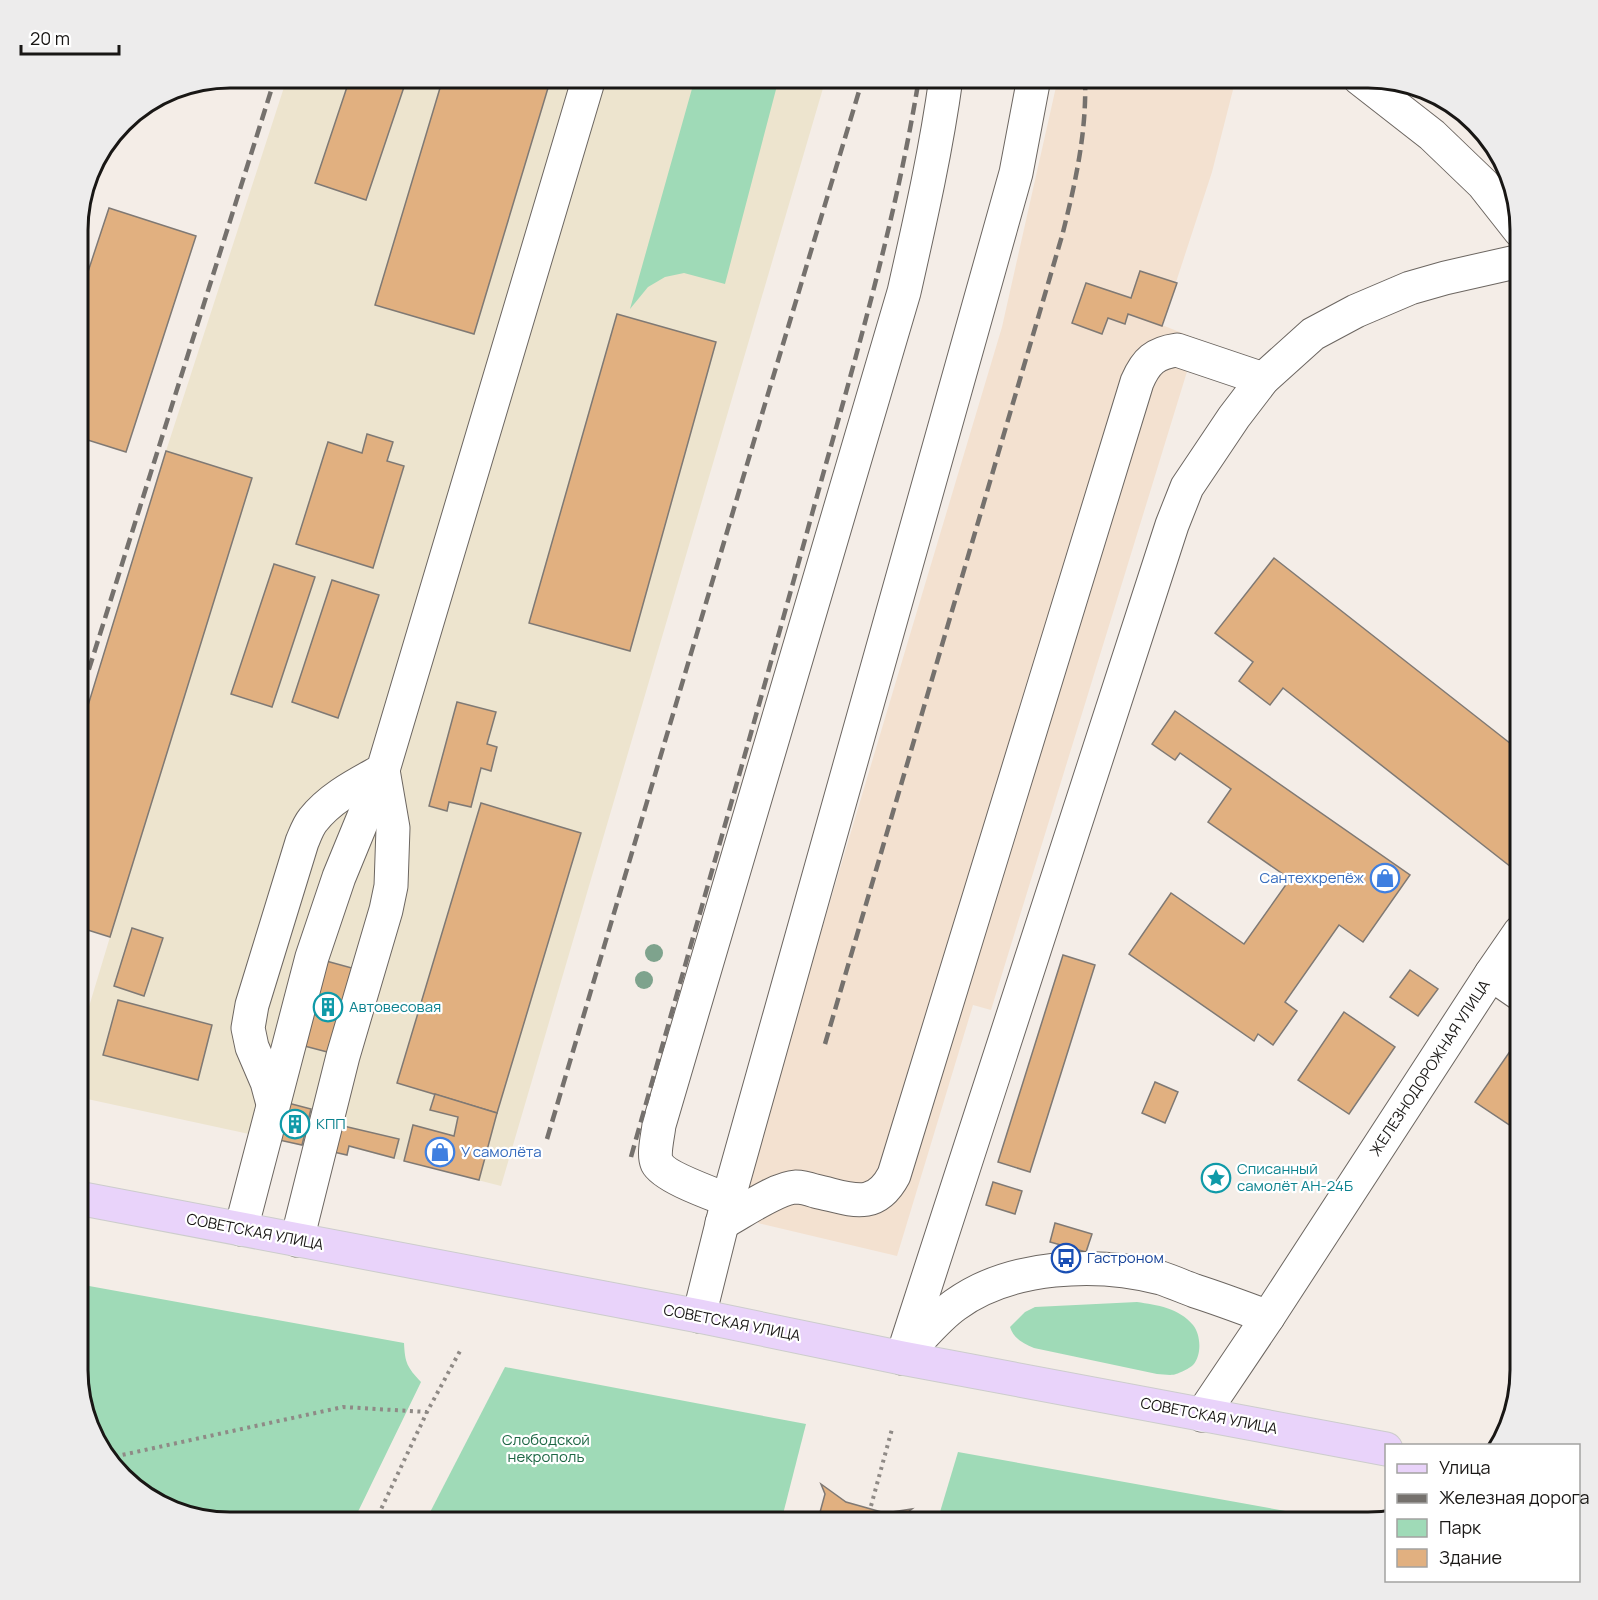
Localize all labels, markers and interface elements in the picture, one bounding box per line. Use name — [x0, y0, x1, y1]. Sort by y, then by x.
scale bar — [21, 18, 118, 56]
text: 20 m — [30, 26, 70, 50]
shop icon: Сантехкрепёж — [1369, 862, 1401, 894]
place label: Сантехкрепёж — [1260, 867, 1365, 888]
street label: ЖЕЛЕЗНОДОРОЖНАЯ УЛИЦА — [1365, 975, 1495, 1160]
building icon: Автовесовая — [312, 991, 344, 1023]
place label: Автовесовая — [349, 996, 441, 1017]
building icon: КПП — [279, 1108, 311, 1140]
place label: КПП — [316, 1113, 346, 1134]
shop icon: У самолёта — [424, 1136, 456, 1168]
place label: У самолёта — [461, 1141, 542, 1162]
place label: Списанный самолёт АН-24Б — [1237, 1158, 1353, 1196]
place icon: Списанный самолёт АН-24Б — [1200, 1162, 1232, 1194]
street label: СОВЕТСКАЯ УЛИЦА — [185, 1208, 326, 1255]
bus stop icon: Гастроном — [1050, 1242, 1082, 1274]
place label: Гастроном — [1087, 1247, 1164, 1268]
street label: СОВЕТСКАЯ УЛИЦА — [662, 1299, 803, 1346]
street label: СОВЕТСКАЯ УЛИЦА — [1139, 1392, 1280, 1439]
park label: Слободской некрополь — [502, 1429, 590, 1467]
legend — [1385, 1444, 1580, 1582]
text: Улица — [1439, 1455, 1491, 1479]
text: Железная дорога — [1439, 1485, 1590, 1509]
text: Парк — [1439, 1515, 1482, 1539]
text: Здание — [1439, 1545, 1502, 1569]

